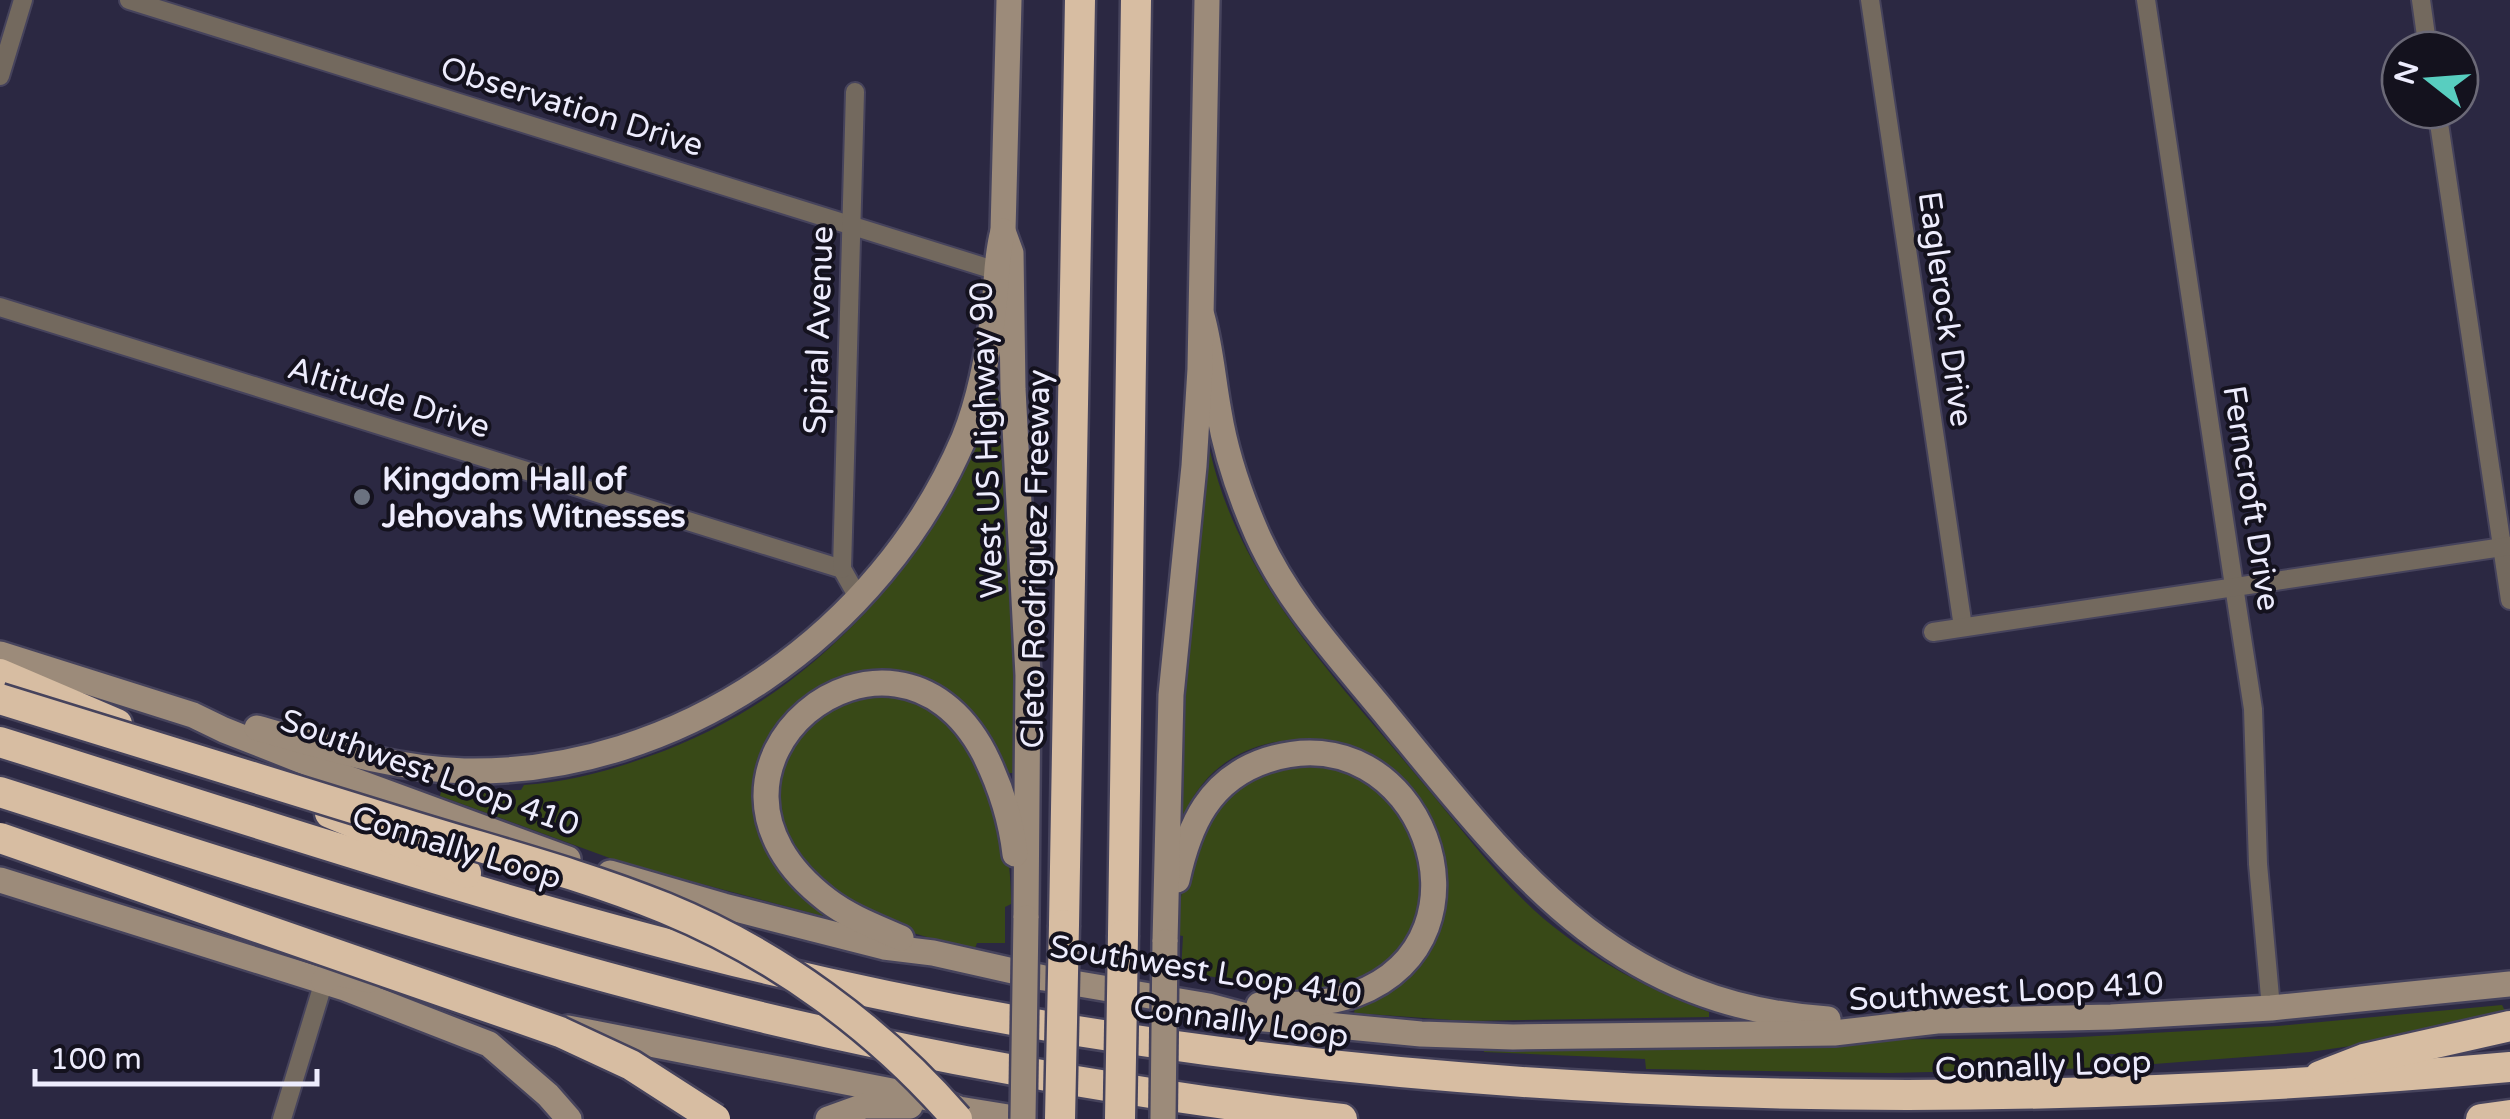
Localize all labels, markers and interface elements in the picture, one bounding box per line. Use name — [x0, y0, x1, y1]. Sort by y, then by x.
north arrow — [2380, 30, 2480, 130]
street label: Observation Drive — [436, 49, 707, 165]
text: N — [2388, 57, 2427, 89]
street label: Eaglerock Drive — [1910, 189, 1980, 429]
street label: Spiral Avenue — [796, 225, 842, 435]
street label: West US Highway 90 — [962, 281, 1012, 599]
street label: Altitude Drive — [283, 349, 494, 447]
street label: Cleto Rodriguez Freeway — [1014, 369, 1058, 749]
street label: Ferncroft Drive — [2214, 383, 2288, 613]
place label: Kingdom Hall of Jehovahs Witnesses — [381, 461, 686, 536]
marker: Kingdom Hall of Jehovahs Witnesses — [351, 486, 373, 508]
street label: Southwest Loop 410 — [275, 701, 584, 845]
street label: Connally Loop — [347, 798, 566, 898]
street label: Southwest Loop 410 — [1047, 928, 1364, 1014]
street label: Southwest Loop 410 — [1848, 965, 2164, 1019]
street label: Connally Loop — [1131, 988, 1351, 1056]
scale bar — [35, 1024, 318, 1086]
text: 100 m — [50, 1041, 142, 1078]
street label: Connally Loop — [1934, 1043, 2152, 1089]

